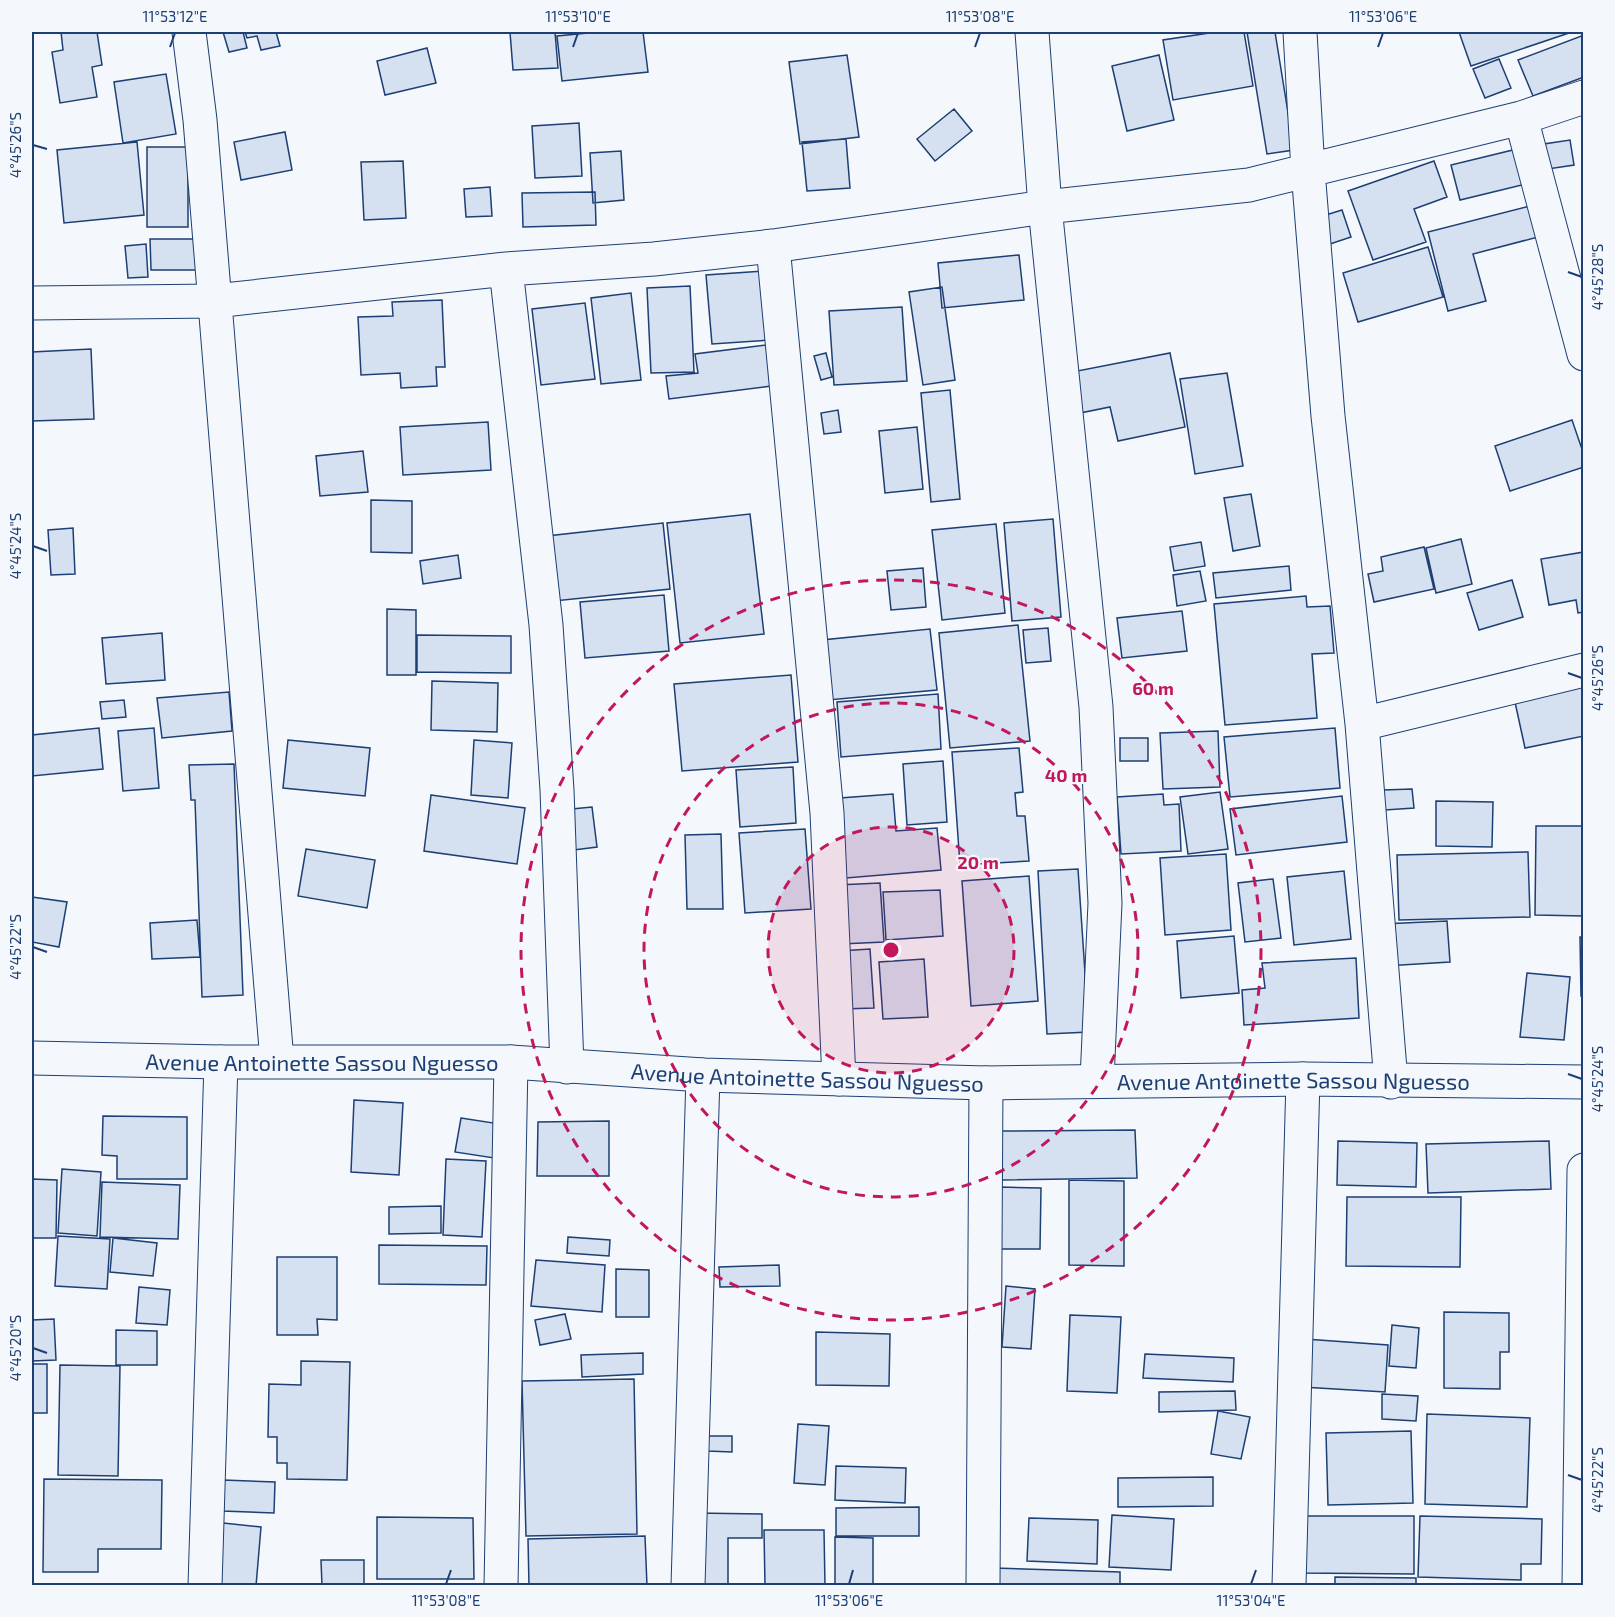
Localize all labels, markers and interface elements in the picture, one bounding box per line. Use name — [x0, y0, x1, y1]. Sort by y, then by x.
text: 11°53'12"E — [143, 7, 208, 25]
text: 11°53'10"E — [545, 7, 611, 25]
text: 11°53'08"E — [946, 7, 1014, 25]
text: 11°53'06"E — [1349, 7, 1417, 25]
text: 4°45'26"S — [6, 112, 24, 178]
text: 4°45'28"S — [1588, 244, 1606, 310]
text: 4°45'24"S — [6, 513, 24, 579]
text: 4°45'26"S — [1588, 645, 1606, 711]
text: 60 m — [1132, 677, 1174, 699]
text: 40 m — [1045, 764, 1087, 786]
text: 20 m — [957, 851, 999, 873]
text: 4°45'22"S — [6, 914, 24, 980]
centre of rings — [881, 940, 901, 960]
text: 4°45'24"S — [1588, 1046, 1606, 1112]
street label: Avenue Antoinette Sassou Nguesso — [145, 1047, 498, 1075]
street label: Avenue Antoinette Sassou Nguesso — [630, 1057, 984, 1096]
street label: Avenue Antoinette Sassou Nguesso — [1117, 1066, 1470, 1094]
text: 4°45'20"S — [6, 1315, 24, 1381]
text: 4°45'22"S — [1588, 1447, 1606, 1513]
text: 11°53'08"E — [412, 1591, 480, 1609]
text: 11°53'06"E — [815, 1591, 883, 1609]
text: 11°53'04"E — [1217, 1591, 1285, 1609]

